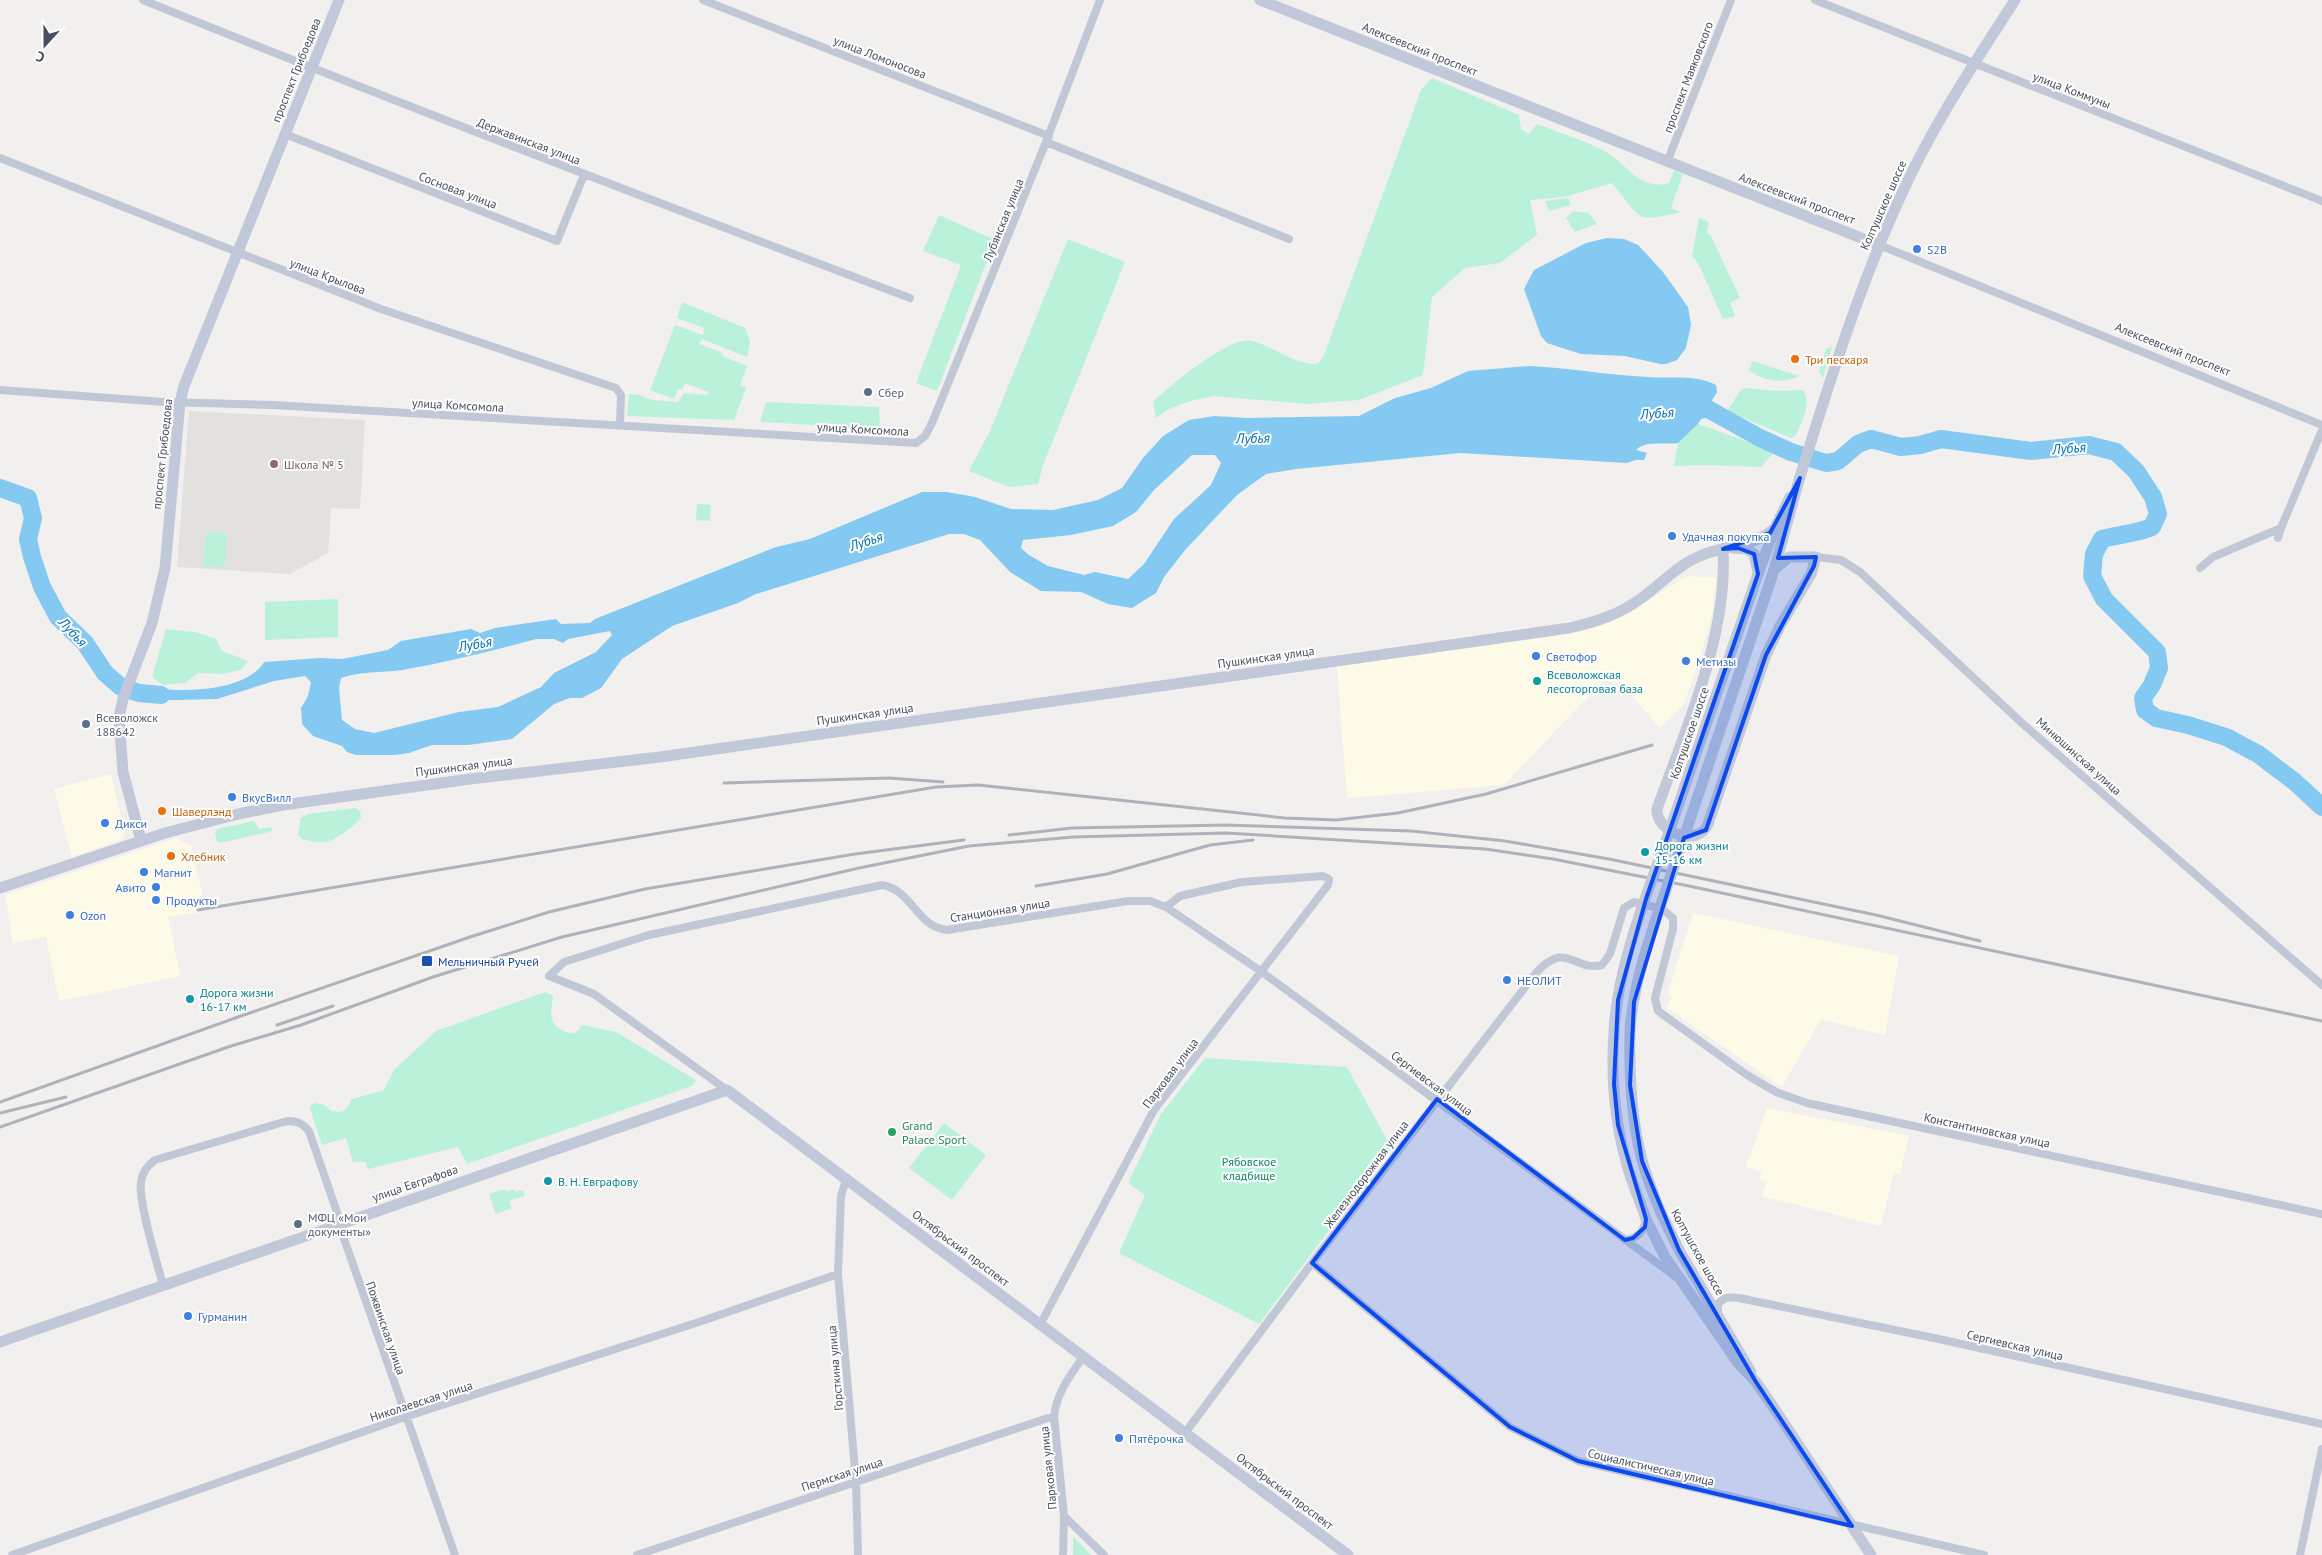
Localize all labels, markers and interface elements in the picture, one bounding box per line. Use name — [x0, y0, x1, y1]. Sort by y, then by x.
street label: проспект Грибоедова — [268, 16, 324, 124]
street label: Алексеевский проспект — [1360, 19, 1480, 79]
street label: проспект Маяковского — [1660, 19, 1716, 135]
north arrow — [20, 20, 70, 70]
street label: улица Ломоносова — [832, 32, 929, 82]
text: С — [33, 47, 47, 67]
street label: улица Коммуны — [2031, 68, 2113, 112]
street label: Державинская улица — [475, 114, 583, 168]
street label: Колтушское шоссе — [1857, 158, 1909, 252]
street label: Сосновая улица — [417, 168, 499, 212]
street label: Алексеевский проспект — [1737, 169, 1857, 227]
street label: Лубянская улица — [979, 176, 1026, 265]
place label: S2B — [1927, 242, 1947, 257]
marker: S2B — [1911, 243, 1923, 255]
street label: улица Крылова — [288, 255, 368, 297]
street label: Алексеевский проспект — [2113, 319, 2233, 379]
place label: Три пескаря — [1805, 352, 1868, 367]
marker: Три пескаря — [1789, 353, 1801, 365]
place label: Сбер — [878, 385, 904, 400]
marker: Сбер — [862, 386, 874, 398]
street label: улица Комсомола — [412, 395, 504, 415]
street label: проспект Грибоедова — [149, 398, 175, 510]
water label: Лубья — [1638, 403, 1675, 423]
street label: улица Комсомола — [817, 419, 909, 439]
water label: Лубья — [1235, 429, 1271, 447]
water label: Лубья — [2050, 438, 2087, 458]
place label: Школа № 5 — [284, 457, 344, 472]
marker: Школа № 5 — [268, 458, 280, 470]
water label: Лубья — [846, 527, 885, 555]
place label: Удачная покупка — [1682, 529, 1770, 544]
marker: Удачная покупка — [1666, 530, 1678, 542]
water label: Лубья — [54, 613, 91, 651]
water label: Лубья — [456, 632, 494, 656]
street label: Пушкинская улица — [1217, 643, 1315, 671]
place label: Светофор — [1546, 649, 1597, 664]
marker: Светофор — [1530, 650, 1542, 662]
place label: Метизы — [1696, 654, 1736, 669]
marker: Метизы — [1680, 655, 1692, 667]
place label: Всеволожская лесоторговая база — [1546, 667, 1643, 696]
marker: Всеволожская лесоторговая база — [1531, 675, 1543, 687]
street label: Колтушское шоссе — [1666, 685, 1712, 781]
street label: Пушкинская улица — [816, 700, 914, 728]
place label: Всеволожск 188642 — [96, 710, 158, 739]
street label: Минюшинская улица — [2033, 714, 2125, 798]
marker: Всеволожск 188642 — [80, 718, 92, 730]
street label: Пушкинская улица — [415, 753, 513, 779]
place label: ВкусВилл — [242, 790, 291, 805]
marker: ВкусВилл — [226, 791, 238, 803]
place label: Шаверлэнд — [172, 804, 232, 819]
marker: Шаверлэнд — [156, 805, 168, 817]
place label: Дикси — [115, 816, 147, 831]
marker: Дикси — [99, 817, 111, 829]
place label: Дорога жизни 15-16 км — [1655, 838, 1728, 867]
marker: Дорога жизни 15-16 км — [1639, 846, 1651, 858]
place label: Хлебник — [181, 849, 226, 864]
marker: Хлебник — [165, 850, 177, 862]
place label: Магнит — [154, 865, 192, 880]
marker: Магнит — [138, 866, 150, 878]
place label: Авито — [115, 880, 146, 895]
marker: Авито — [150, 881, 162, 893]
place label: Продукты — [166, 893, 217, 908]
marker: Продукты — [150, 894, 162, 906]
street label: Станционная улица — [949, 895, 1051, 925]
place label: Ozon — [80, 908, 106, 923]
marker: Ozon — [64, 909, 76, 921]
marker: Мельничный Ручей — [420, 954, 434, 968]
place label: Мельничный Ручей — [438, 954, 539, 969]
place label: НЕОЛИТ — [1517, 973, 1562, 988]
marker: НЕОЛИТ — [1501, 974, 1513, 986]
place label: Дорога жизни 16-17 км — [200, 985, 273, 1014]
marker: Дорога жизни 16-17 км — [184, 993, 196, 1005]
street label: Парковая улица — [1139, 1035, 1201, 1111]
street label: Сергиевская улица — [1388, 1047, 1476, 1119]
street label: Константиновская улица — [1923, 1109, 2052, 1151]
street label: Железнодорожная улица — [1320, 1117, 1411, 1232]
place label: Grand Palace Sport — [902, 1118, 966, 1147]
marker: Grand Palace Sport — [886, 1126, 898, 1138]
park label: Рябовское кладбище — [1222, 1154, 1276, 1183]
street label: улица Евграфова — [370, 1161, 460, 1205]
place label: В. Н. Евграфову — [558, 1174, 639, 1189]
marker: В. Н. Евграфову — [542, 1175, 554, 1187]
street label: Октябрьский проспект — [909, 1206, 1013, 1290]
street label: Колтушское шоссе — [1668, 1206, 1728, 1298]
place label: МФЦ «Мои документы» — [308, 1210, 371, 1239]
marker: МФЦ «Мои документы» — [292, 1218, 304, 1230]
street label: Пожвинская улица — [363, 1279, 409, 1377]
place label: Гурманин — [198, 1309, 247, 1324]
marker: Гурманин — [182, 1310, 194, 1322]
street label: Горсткина улица — [824, 1325, 846, 1411]
street label: Сергиевская улица — [1965, 1327, 2065, 1363]
street label: Николаевская улица — [368, 1377, 474, 1425]
street label: Парковая улица — [1036, 1426, 1060, 1510]
place label: Пятёрочка — [1129, 1431, 1184, 1446]
marker: Пятёрочка — [1113, 1432, 1125, 1444]
street label: Социалистическая улица — [1586, 1445, 1716, 1489]
street label: Октябрьский проспект — [1233, 1449, 1337, 1533]
street label: Пермская улица — [799, 1454, 885, 1494]

